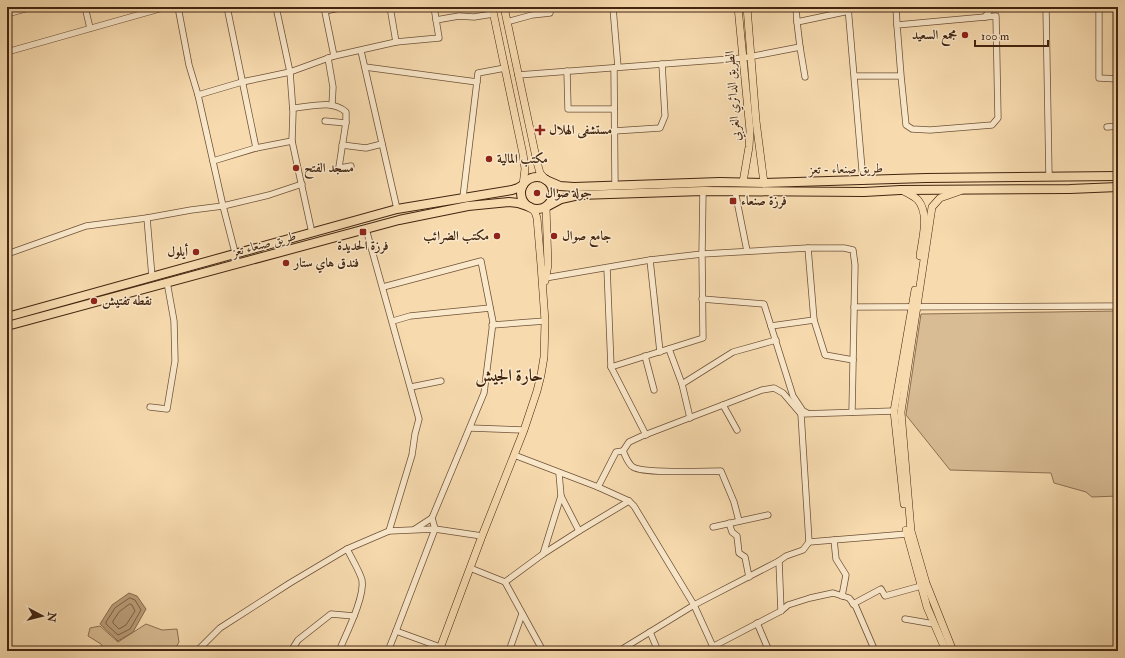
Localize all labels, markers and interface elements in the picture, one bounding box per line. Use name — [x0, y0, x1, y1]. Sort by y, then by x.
scale bar — [975, 22, 1048, 48]
place label: مجمع السعيد — [912, 27, 957, 47]
text: 100 m — [981, 29, 1010, 44]
marker: مجمع السعيد — [960, 30, 970, 40]
street label: الطريق الدائري الغربي — [722, 50, 747, 142]
place label: مستشفى الهلال — [549, 122, 612, 139]
marker: مستشفى الهلال — [534, 124, 546, 136]
place label: مكتب المالية — [497, 151, 548, 167]
marker: مكتب المالية — [484, 154, 494, 164]
place label: مسجد الفتح — [304, 160, 354, 180]
street label: طريق صنعاء - تعز — [807, 160, 883, 178]
marker: مسجد الفتح — [291, 163, 301, 173]
place label: جولة صوال — [545, 185, 592, 201]
marker: جولة صوال — [532, 188, 542, 198]
place label: فرزة صنعاء — [741, 193, 787, 209]
marker: فرزة صنعاء — [728, 196, 738, 206]
marker: فرزة الحديدة — [358, 227, 368, 237]
street label: طريق صنعاء تعز — [228, 228, 298, 261]
place label: مكتب الضرائب — [423, 228, 489, 245]
place label: جامع صوال — [562, 228, 611, 248]
marker: مكتب الضرائب — [492, 231, 502, 241]
marker: جامع صوال — [549, 231, 559, 241]
place label: فرزة الحديدة — [337, 238, 389, 254]
place label: أيلول — [167, 243, 189, 260]
marker: أيلول — [191, 247, 201, 257]
place label: فندق هاي ستار — [292, 255, 359, 274]
marker: فندق هاي ستار — [281, 258, 291, 268]
place label: نقطه تفتيش — [102, 293, 152, 309]
marker: نقطه تفتيش — [89, 296, 99, 306]
district label: حارة الجيش — [475, 365, 543, 387]
north arrow — [22, 596, 62, 636]
text: N — [44, 610, 59, 624]

